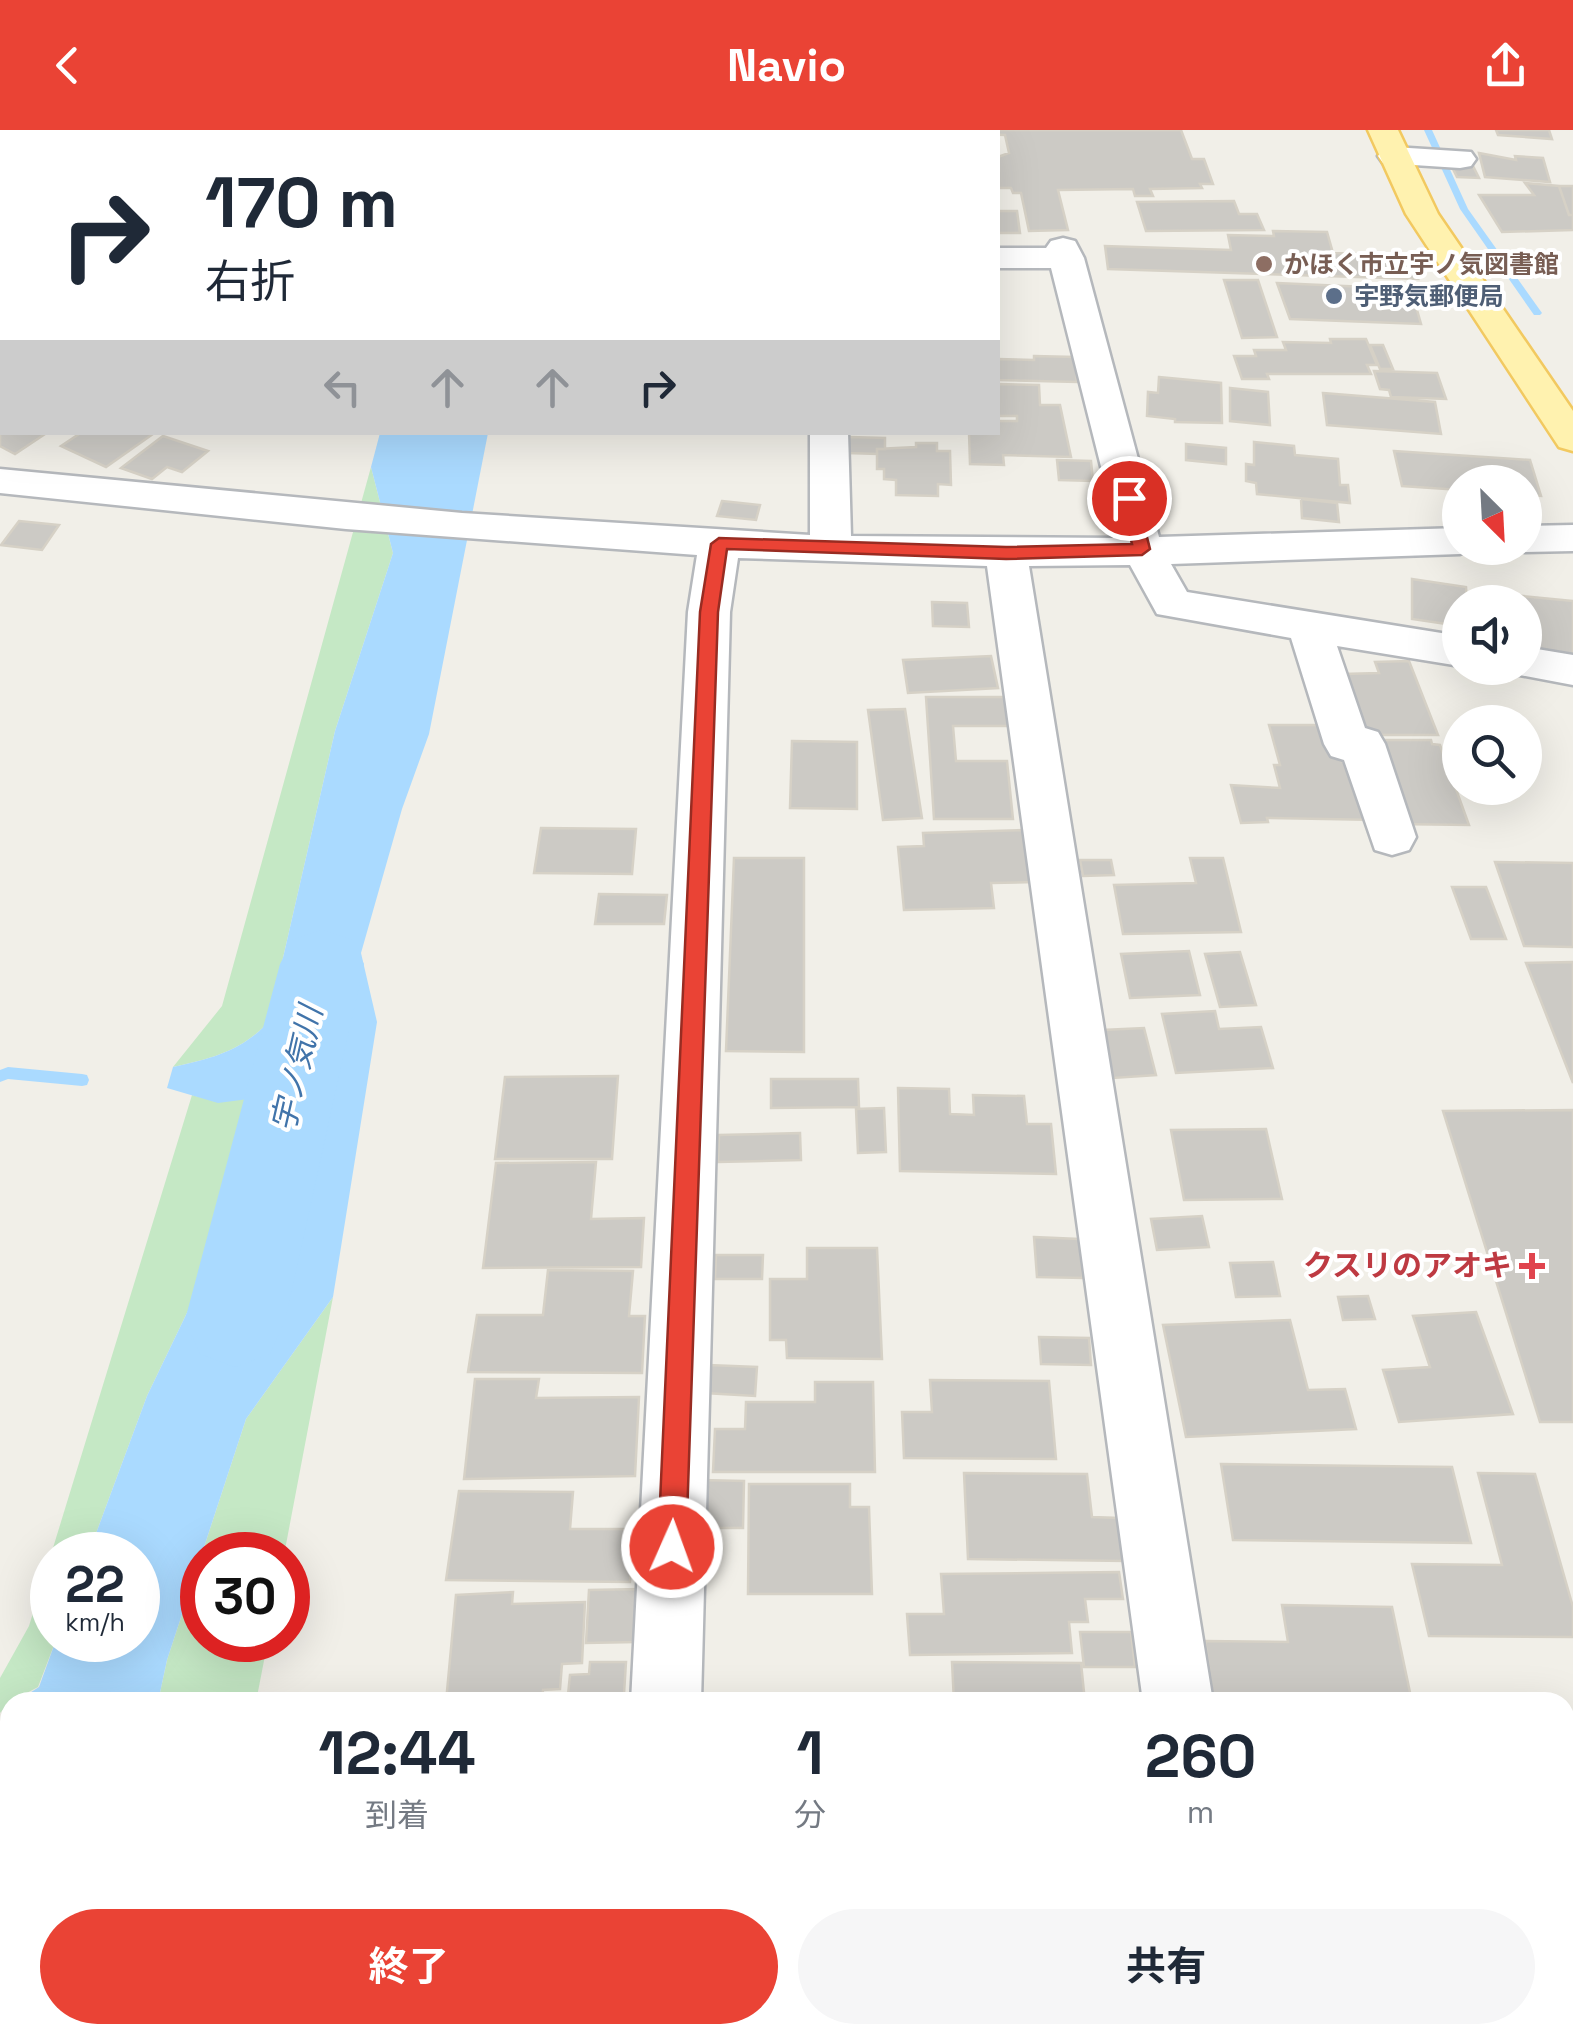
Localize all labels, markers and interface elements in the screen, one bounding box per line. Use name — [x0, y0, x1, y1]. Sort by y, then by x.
text: Navio — [727, 37, 846, 94]
icon: back — [40, 38, 95, 93]
icon: share — [1478, 38, 1533, 93]
text: 170 m — [205, 158, 398, 247]
icon: right — [40, 170, 170, 300]
place label: かほく市立宇ノ気図書館 — [1284, 248, 1559, 280]
text: 右折 — [205, 253, 295, 310]
marker: かほく市立宇ノ気図書館 — [1253, 253, 1275, 275]
place label: 宇野気郵便局 — [1354, 280, 1504, 312]
marker: 宇野気郵便局 — [1323, 285, 1345, 307]
icon: left — [315, 360, 370, 415]
icon: ahead — [420, 360, 475, 415]
icon: ahead — [525, 360, 580, 415]
icon: right — [630, 360, 685, 415]
pin — [1087, 456, 1172, 541]
north arrow — [1442, 465, 1542, 565]
map controls — [1442, 465, 1542, 805]
icon: arrive — [1102, 471, 1157, 526]
button: sound — [1442, 585, 1542, 685]
button: search — [1442, 705, 1542, 805]
water label: 宇ノ気川 — [263, 999, 332, 1136]
place label: クスリのアオキ — [1303, 1246, 1512, 1285]
marker: クスリのアオキ — [1521, 1255, 1543, 1277]
position arrow — [620, 1495, 724, 1599]
speed limit sign: 30 — [180, 1532, 310, 1662]
text: 22 — [65, 1553, 125, 1617]
text: km/h — [65, 1606, 125, 1638]
text: 12:44 — [319, 1715, 476, 1792]
text: 1 — [797, 1715, 824, 1792]
text: 260 — [1145, 1718, 1256, 1795]
text: m — [1187, 1792, 1214, 1832]
text: 到着 — [365, 1795, 429, 1835]
text: 分 — [794, 1795, 826, 1835]
button: 終了 — [40, 1909, 778, 2024]
button: 共有 — [798, 1909, 1535, 2024]

